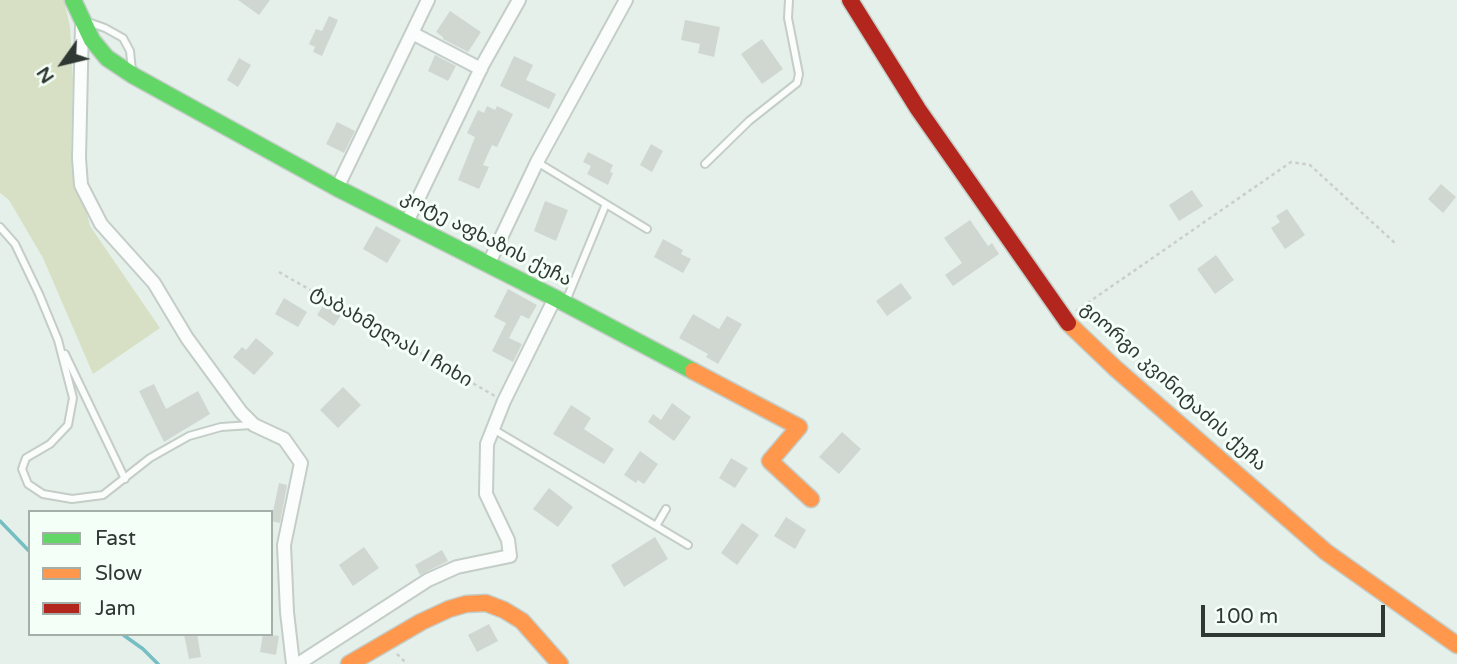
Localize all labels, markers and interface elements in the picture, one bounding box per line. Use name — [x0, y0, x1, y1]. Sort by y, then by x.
north arrow — [28, 28, 98, 98]
text: N — [32, 62, 59, 87]
street label: კოტე აფხაზის ქუჩა — [397, 186, 575, 292]
street label: ტაბახმელას I ჩიხი — [306, 281, 476, 393]
street label: გიორგი კვინიტაძის ქუჩა — [1075, 298, 1271, 476]
legend — [28, 510, 273, 636]
text: Fast — [95, 526, 136, 551]
text: Slow — [95, 561, 142, 586]
scale bar — [1205, 590, 1389, 634]
text: Jam — [95, 596, 136, 621]
text: 100 m — [1214, 604, 1278, 629]

